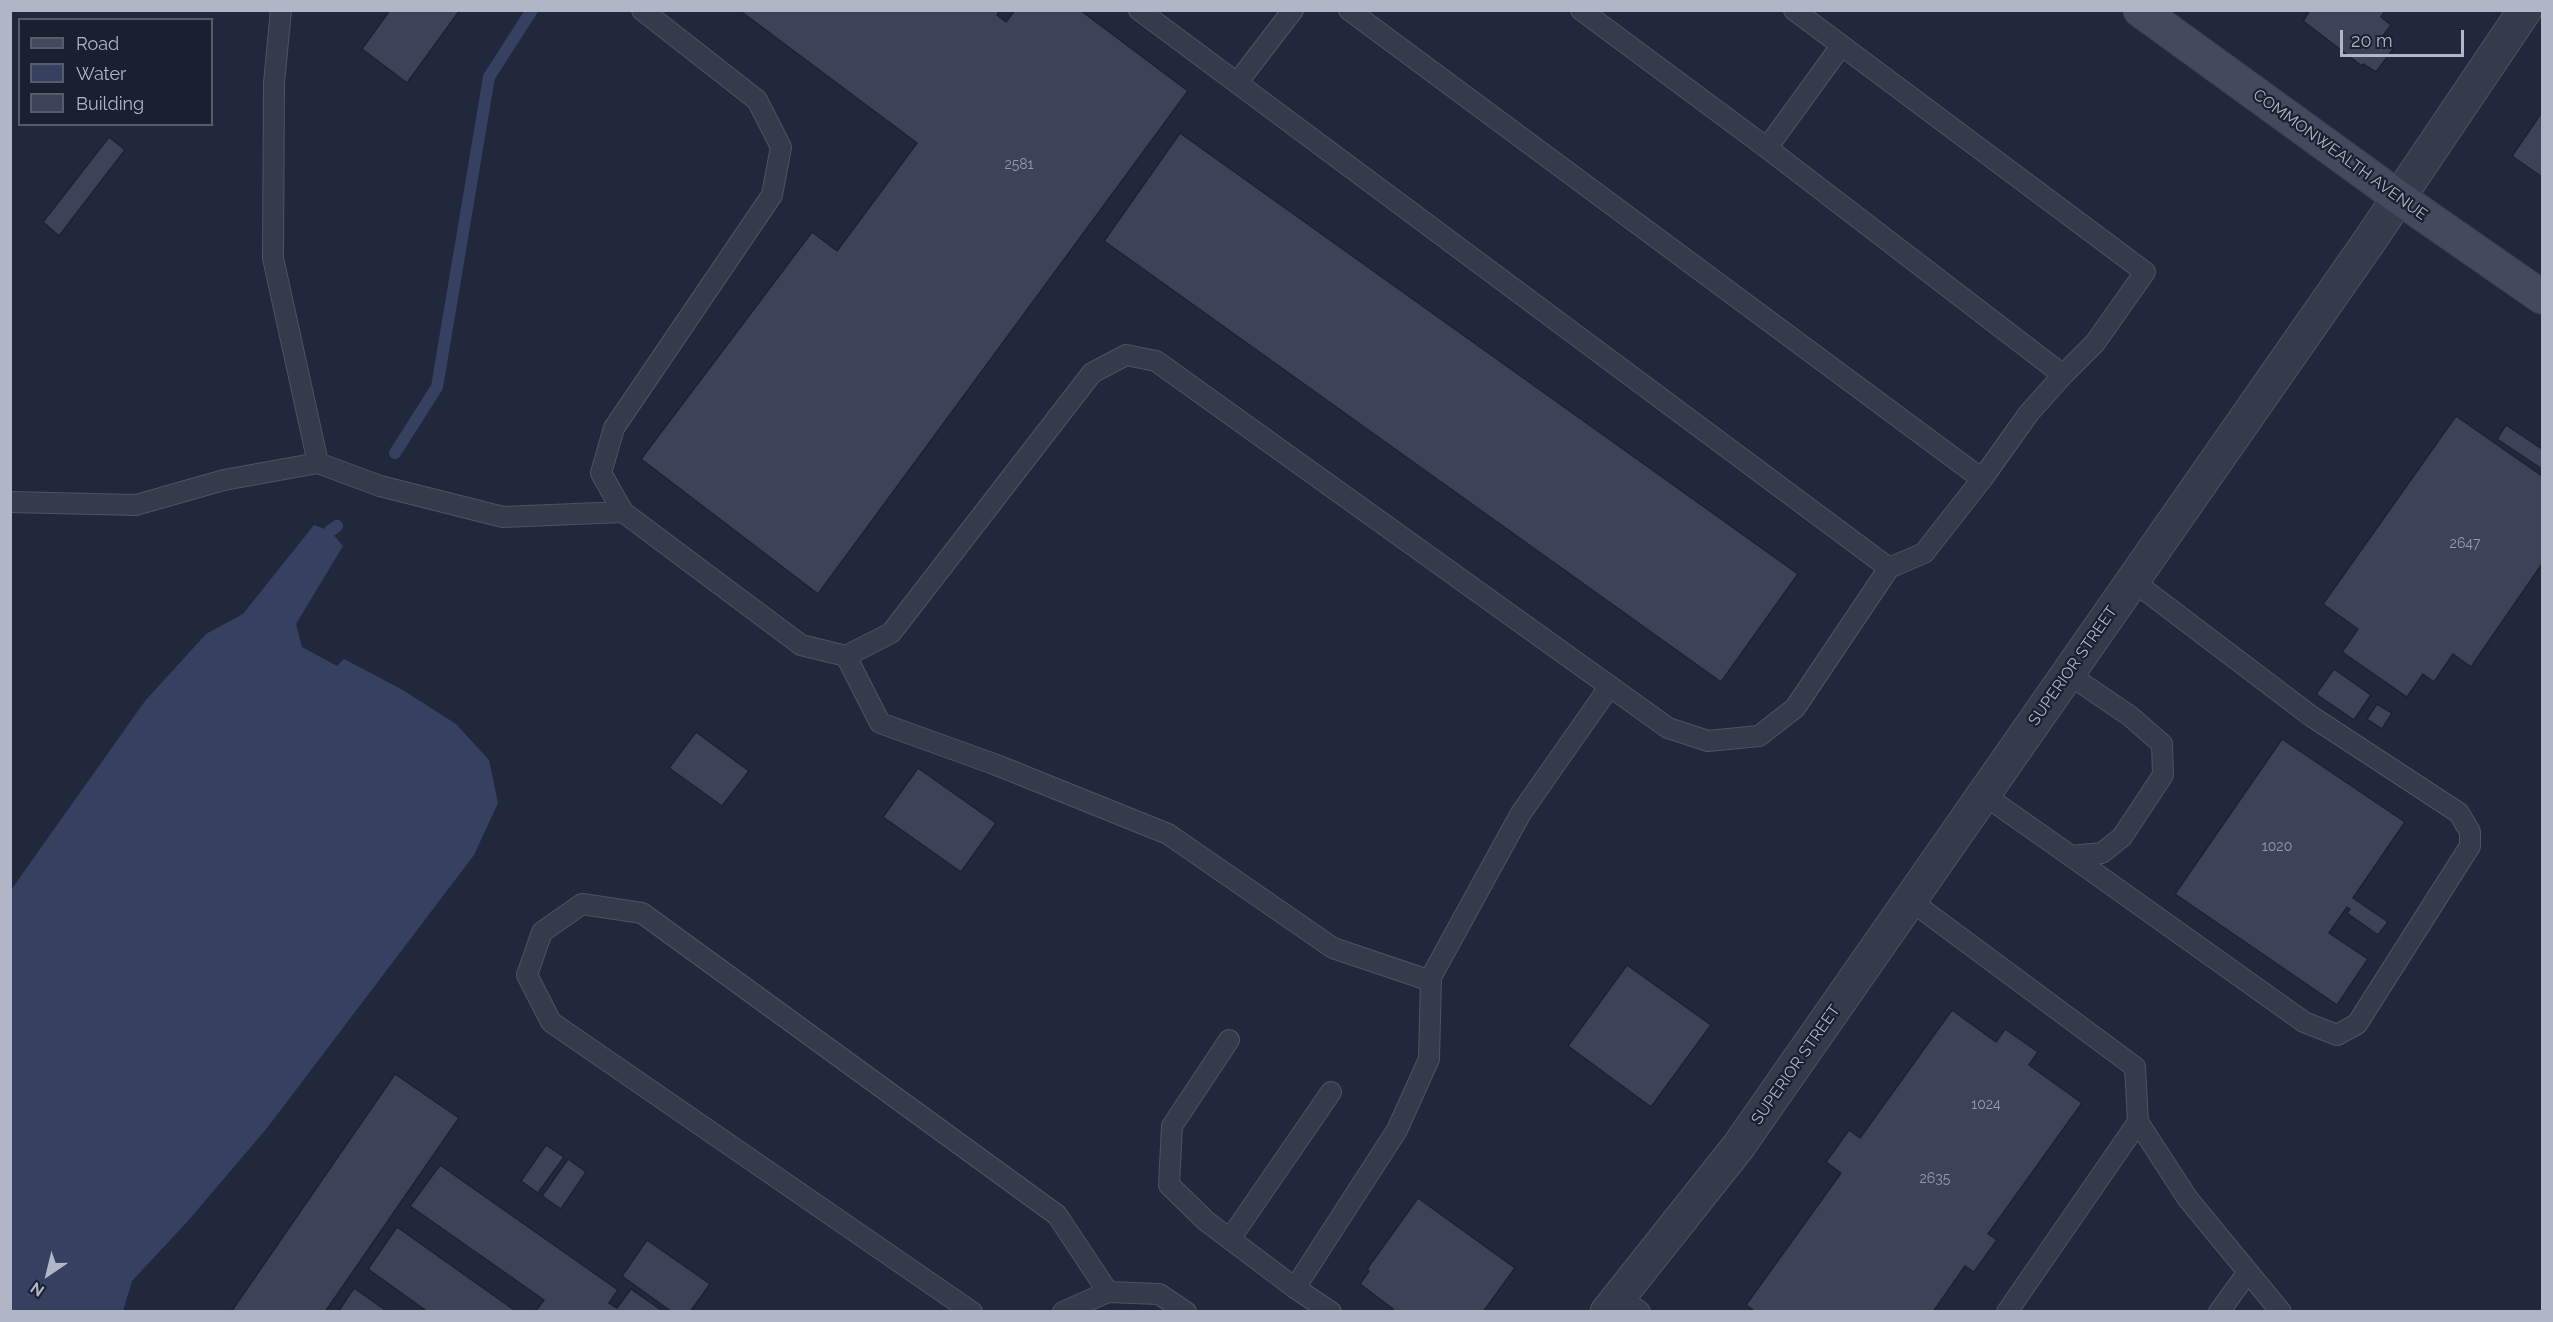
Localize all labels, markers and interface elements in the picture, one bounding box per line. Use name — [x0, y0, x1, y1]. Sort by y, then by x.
legend — [18, 18, 213, 126]
scale bar — [2343, 18, 2468, 56]
text: 20 m — [2351, 30, 2393, 51]
text: Road — [76, 33, 119, 54]
text: Water — [76, 63, 126, 84]
street label: COMMONWEALTH AVENUE — [2249, 85, 2431, 225]
text: Building — [76, 93, 144, 114]
house number: 2581 — [1004, 157, 1034, 173]
house number: 2647 — [2450, 536, 2480, 552]
street label: SUPERIOR STREET — [2025, 603, 2121, 729]
house number: 1020 — [2262, 839, 2292, 855]
street label: SUPERIOR STREET — [1748, 1002, 1844, 1128]
house number: 1024 — [1971, 1097, 2001, 1113]
house number: 2635 — [1920, 1171, 1950, 1187]
north arrow — [18, 1244, 78, 1304]
text: N — [27, 1278, 48, 1300]

